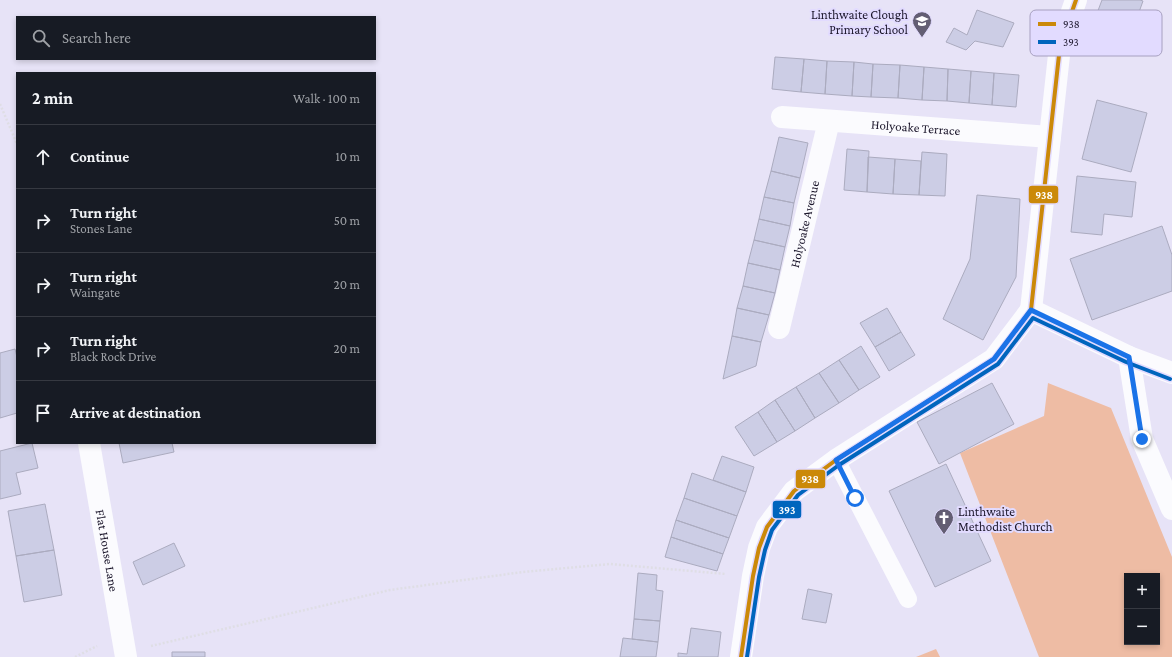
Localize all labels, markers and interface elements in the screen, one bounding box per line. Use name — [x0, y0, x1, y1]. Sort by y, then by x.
place label: Linthwaite Clough Primary School — [811, 7, 909, 37]
school or university icon: Linthwaite Clough Primary School — [911, 10, 933, 38]
legend — [1030, 10, 1162, 56]
search box — [16, 16, 376, 60]
text: 938 — [1063, 18, 1080, 30]
icon: search — [30, 27, 52, 49]
text: Search here — [62, 30, 131, 46]
text: 393 — [1063, 36, 1079, 48]
text: 2 min — [32, 89, 73, 108]
text: Walk · 100 m — [293, 91, 360, 106]
street label: Holyoake Terrace — [870, 116, 961, 138]
icon: ahead — [32, 146, 54, 168]
text: Continue — [70, 149, 129, 165]
text: 10 m — [335, 149, 360, 164]
street label: Holyoake Avenue — [786, 179, 822, 269]
line badge: 938 — [1028, 185, 1059, 204]
text: 938 — [1035, 189, 1053, 201]
text: Turn right — [70, 205, 137, 221]
icon: right — [32, 210, 54, 232]
text: 50 m — [334, 213, 360, 228]
text: Stones Lane — [70, 221, 132, 236]
text: Turn right — [70, 269, 137, 285]
icon: right — [32, 274, 54, 296]
text: 20 m — [334, 277, 360, 292]
text: Waingate — [70, 285, 120, 300]
text: Turn right — [70, 333, 137, 349]
icon: right — [32, 338, 54, 360]
text: 20 m — [334, 341, 360, 356]
text: Black Rock Drive — [70, 349, 156, 364]
icon: arrive — [32, 402, 54, 424]
text: Arrive at destination — [70, 405, 201, 421]
route end — [1133, 430, 1151, 448]
line badge: 938 — [795, 469, 826, 489]
text: 938 — [801, 473, 819, 485]
route start — [846, 489, 864, 507]
line badge: 393 — [772, 500, 802, 519]
text: 393 — [779, 504, 795, 516]
place label: Linthwaite Methodist Church — [958, 504, 1053, 534]
church icon: Linthwaite Methodist Church — [933, 507, 955, 535]
street label: Flat House Lane — [93, 508, 122, 593]
map controls — [1124, 573, 1160, 645]
button: + — [1124, 573, 1160, 609]
button: − — [1124, 609, 1160, 645]

